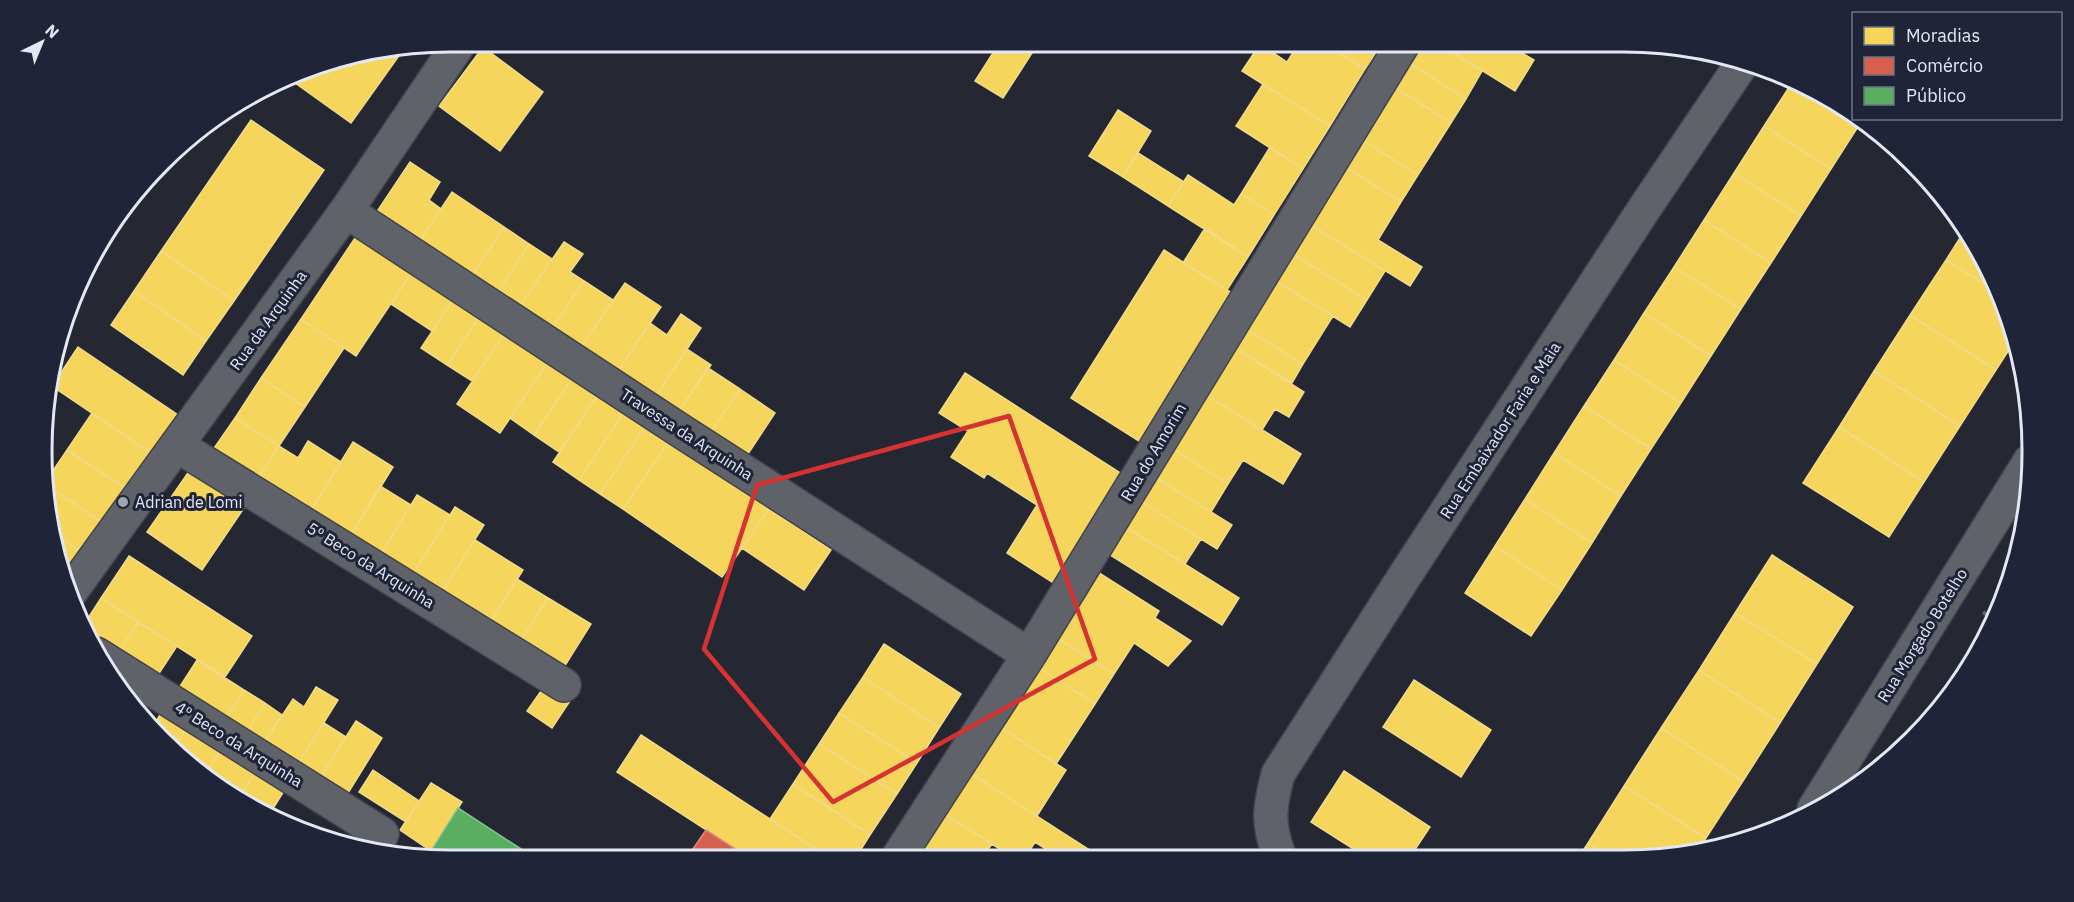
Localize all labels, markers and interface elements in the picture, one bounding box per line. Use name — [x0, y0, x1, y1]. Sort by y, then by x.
north arrow — [12, 12, 72, 72]
legend — [1852, 12, 2062, 120]
text: N — [41, 20, 63, 42]
text: Moradias — [1906, 24, 1980, 47]
text: Comércio — [1906, 54, 1983, 77]
text: Público — [1906, 84, 1966, 107]
street label: Rua da Arquinha — [225, 266, 311, 374]
street label: Rua Embaixador Faria e Maia — [1435, 337, 1565, 522]
street label: Travessa da Arquinha — [617, 384, 757, 484]
street label: Rua do Amorim — [1116, 399, 1190, 505]
place label: Adrian de Lomi — [135, 492, 242, 512]
marker: Adrian de Lomi — [116, 495, 130, 509]
street label: 5º Beco da Arquinha — [304, 518, 439, 613]
street label: Rua Morgado Botelho — [1873, 564, 1971, 706]
street label: 4º Beco da Arquinha — [172, 697, 307, 792]

